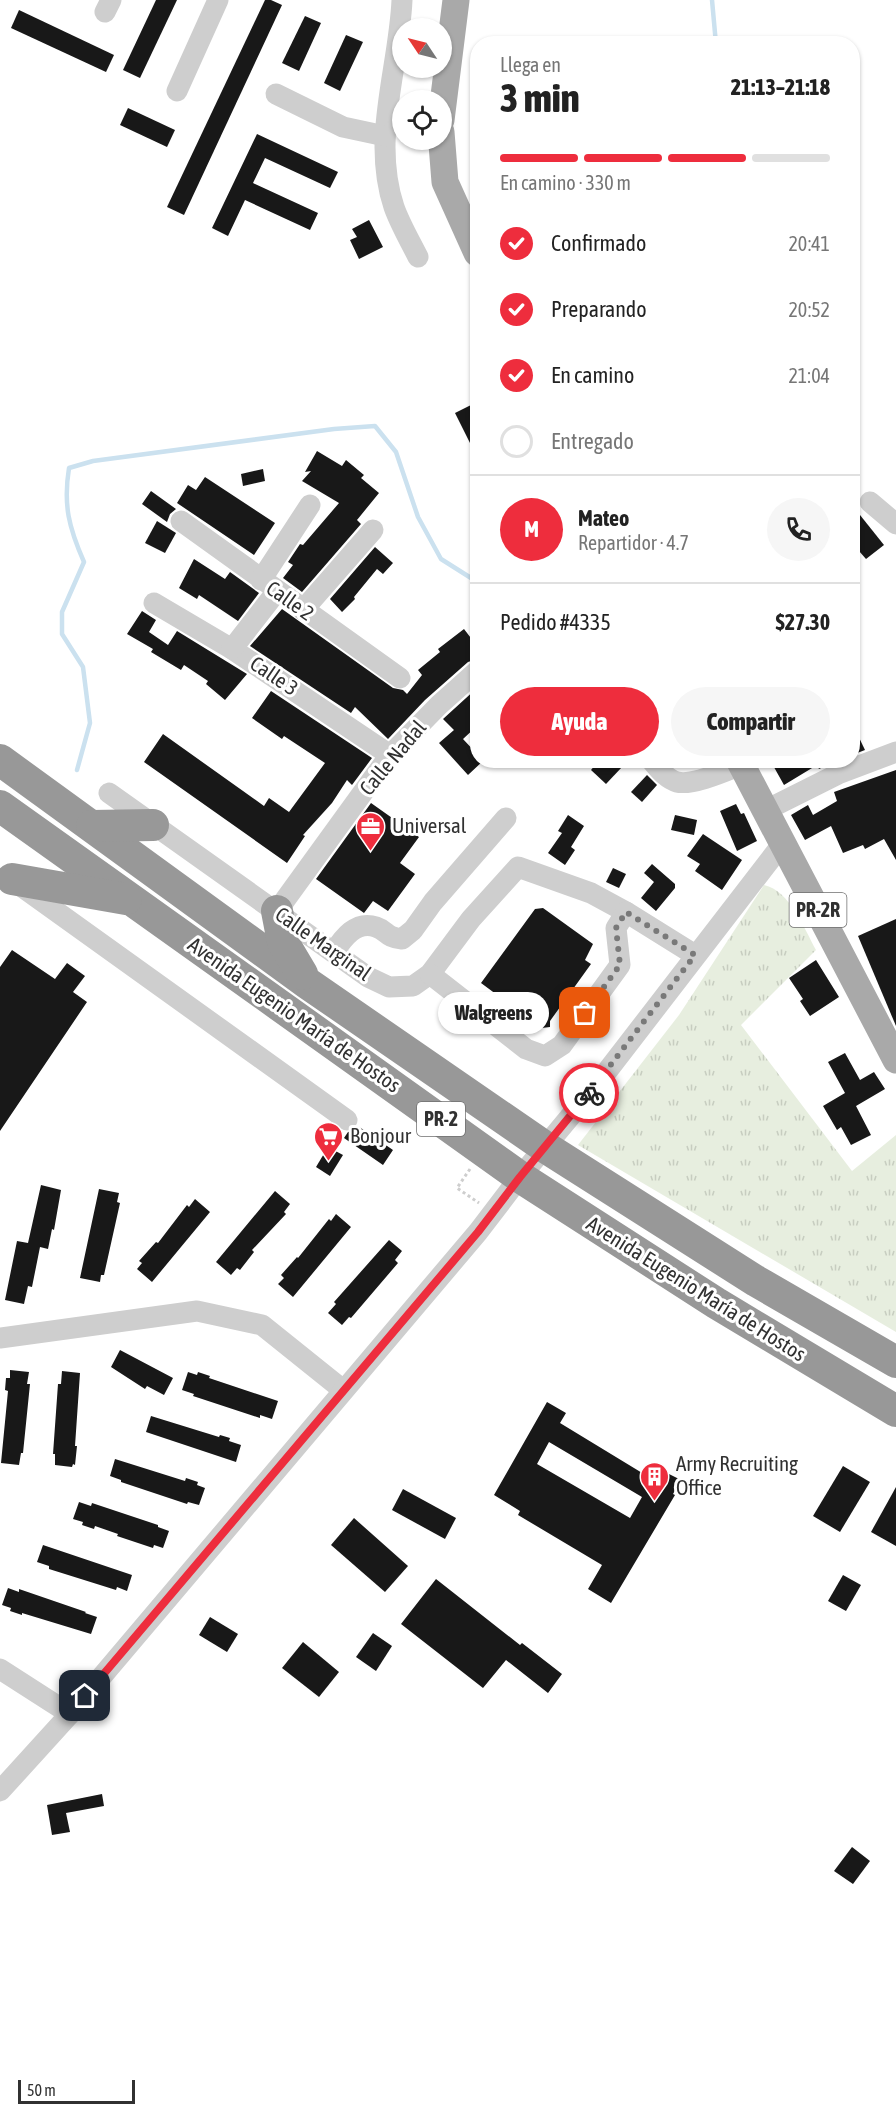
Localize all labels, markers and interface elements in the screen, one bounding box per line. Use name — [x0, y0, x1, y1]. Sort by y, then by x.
north arrow — [392, 18, 452, 78]
map controls — [392, 18, 452, 150]
text: Llega en — [500, 53, 561, 76]
text: 21:13–21:18 — [731, 74, 830, 100]
text: 3 min — [500, 76, 580, 120]
button: locate — [392, 90, 452, 150]
text: En camino · 330 m — [500, 171, 631, 194]
icon: check — [500, 227, 533, 260]
text: Confirmado — [551, 230, 646, 256]
text: 20:41 — [788, 232, 830, 255]
icon: check — [500, 293, 533, 326]
text: Preparando — [551, 296, 647, 322]
text: 20:52 — [788, 298, 830, 321]
icon: check — [500, 359, 533, 392]
text: En camino — [551, 362, 634, 388]
text: 21:04 — [788, 364, 830, 387]
text: Entregado — [551, 428, 634, 454]
button: phone — [767, 498, 830, 561]
text: Mateo — [578, 505, 629, 531]
text: M — [524, 516, 539, 542]
text: Repartidor · 4.7 — [578, 531, 689, 554]
street label: Calle 2 — [262, 575, 319, 625]
text: Pedido #4335 — [500, 609, 611, 635]
text: $27.30 — [775, 609, 830, 635]
street label: Calle 3 — [246, 651, 303, 700]
button: Ayuda — [500, 687, 659, 756]
button: Compartir — [671, 687, 830, 756]
street label: Calle Nadal — [354, 715, 431, 800]
office icon: Universal — [355, 810, 387, 852]
place label: Universal — [392, 813, 467, 837]
road number: PR-2R — [790, 893, 846, 927]
street label: Calle Marginal — [271, 901, 376, 985]
street label: Avenida Eugenio María de Hostos — [184, 932, 405, 1097]
pin — [559, 987, 610, 1038]
callout: Walgreens — [438, 992, 549, 1034]
icon: bag — [568, 996, 601, 1029]
text: Walgreens — [455, 1001, 532, 1024]
courier — [559, 1063, 619, 1123]
icon: bike — [573, 1077, 606, 1110]
road number: PR-2 — [417, 1102, 465, 1136]
supermarket icon: Bonjour — [313, 1120, 345, 1162]
place label: Bonjour — [350, 1123, 412, 1147]
street label: Avenida Eugenio María de Hostos — [583, 1211, 810, 1365]
place label: Army Recruiting Office — [676, 1451, 798, 1499]
building icon: Army Recruiting Office — [639, 1460, 671, 1502]
pin — [59, 1670, 110, 1721]
icon: home — [68, 1679, 101, 1712]
scale bar — [18, 2077, 135, 2104]
text: 50 m — [27, 2081, 56, 2099]

